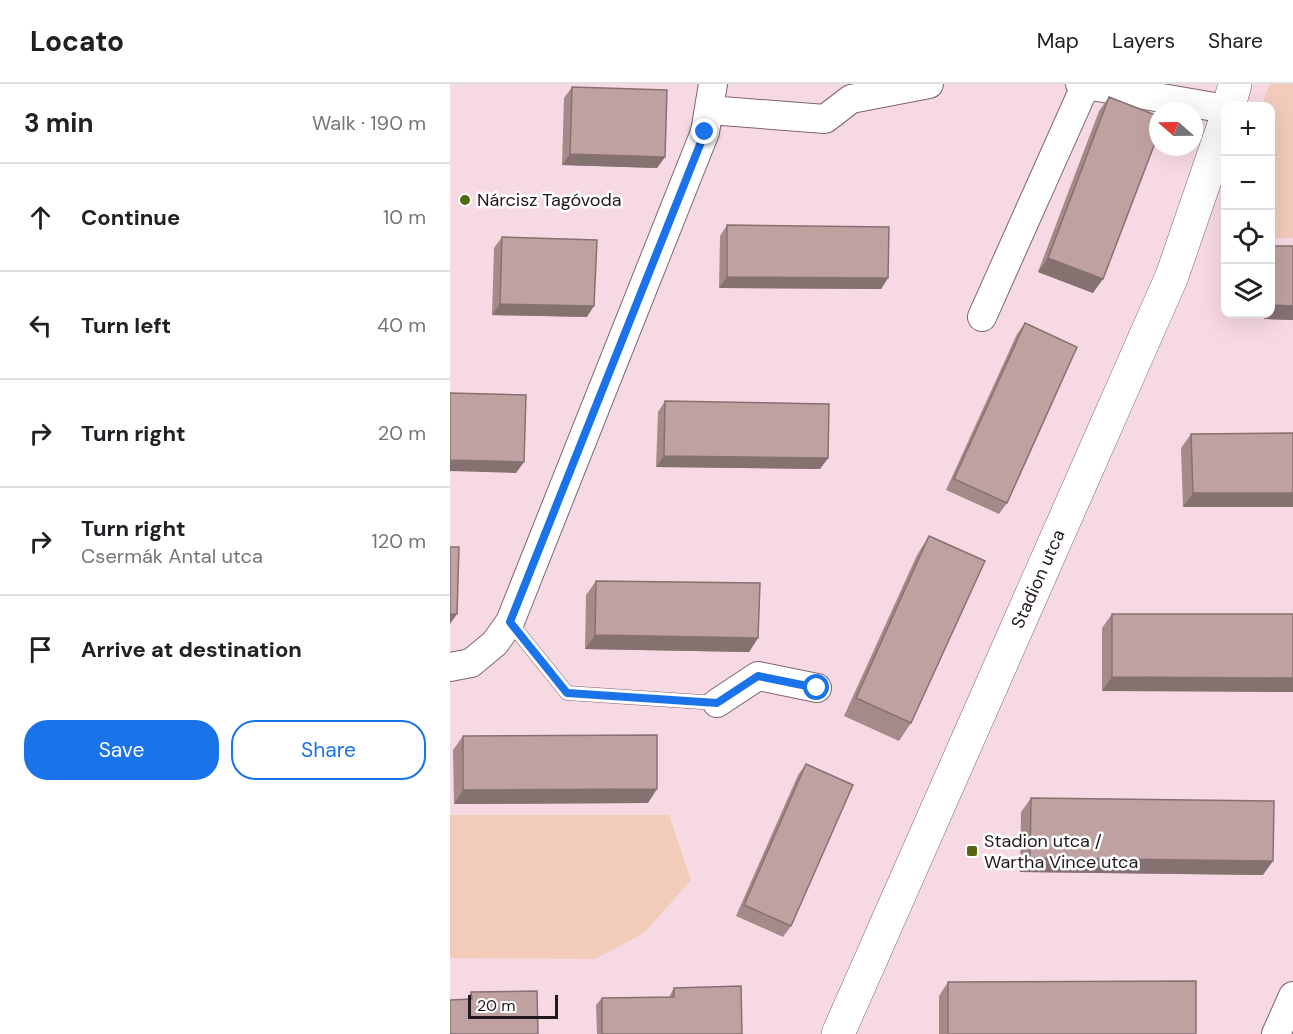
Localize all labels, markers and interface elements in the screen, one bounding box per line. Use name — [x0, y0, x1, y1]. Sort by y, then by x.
text: Locato — [30, 23, 124, 60]
text: Map — [1037, 27, 1079, 55]
text: Layers — [1112, 27, 1175, 55]
text: Share — [1208, 27, 1263, 55]
north arrow — [1149, 102, 1203, 156]
map controls — [1221, 102, 1275, 318]
button: + — [1221, 102, 1275, 156]
text: 3 min — [24, 106, 93, 140]
text: Walk · 190 m — [312, 110, 426, 136]
route end — [691, 118, 717, 144]
button: − — [1221, 156, 1275, 210]
place label: Nárcisz Tagóvoda — [477, 188, 622, 212]
marker: Nárcisz Tagóvoda — [458, 193, 472, 207]
icon: ahead — [24, 201, 57, 234]
text: Continue — [81, 203, 180, 232]
text: 10 m — [383, 204, 426, 230]
button: locate — [1221, 210, 1275, 264]
button: layers — [1221, 264, 1275, 318]
icon: left — [24, 309, 57, 342]
text: Turn left — [81, 311, 171, 340]
text: 40 m — [377, 312, 426, 338]
icon: right — [24, 417, 57, 450]
text: Turn right — [81, 419, 186, 448]
text: 20 m — [378, 420, 426, 446]
text: Turn right — [81, 514, 186, 543]
icon: right — [24, 525, 57, 558]
street label: Stadion utca — [1005, 526, 1071, 632]
text: 120 m — [372, 528, 426, 554]
text: Csermák Antal utca — [81, 543, 263, 569]
icon: arrive — [24, 633, 57, 666]
text: Arrive at destination — [81, 635, 302, 664]
route start — [803, 674, 829, 700]
button: Save — [24, 720, 219, 780]
button: Share — [231, 720, 426, 780]
place label: Stadion utca / Wartha Vince utca — [984, 829, 1138, 874]
marker: Stadion utca / Wartha Vince utca — [965, 844, 979, 858]
scale bar — [468, 992, 558, 1020]
text: 20 m — [477, 995, 516, 1016]

